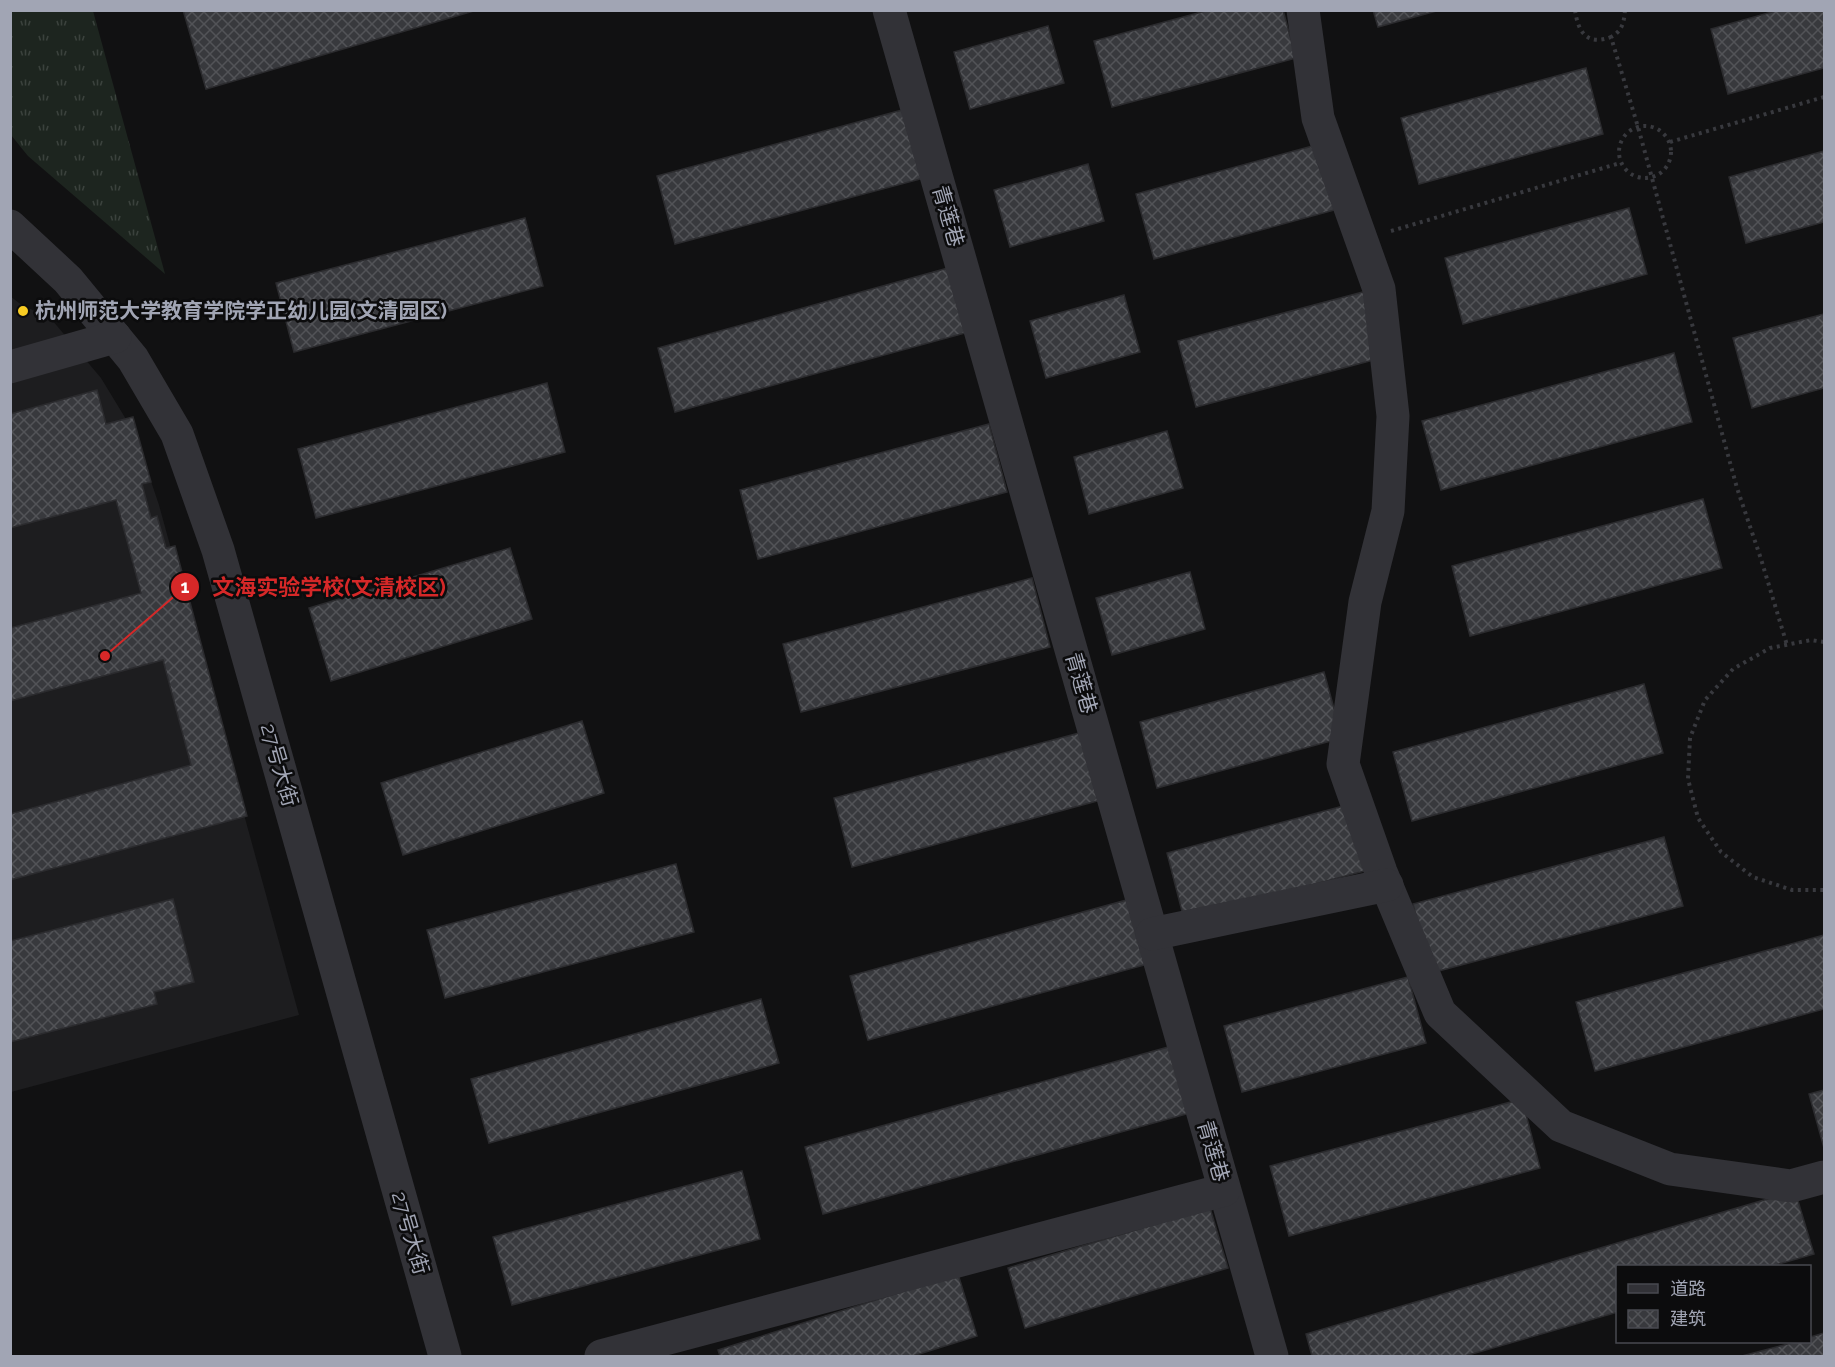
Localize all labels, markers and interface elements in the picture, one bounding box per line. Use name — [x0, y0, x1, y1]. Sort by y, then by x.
street label: 青莲巷 — [928, 182, 969, 250]
place label: 杭州师范大学教育学院学正幼儿园(文清园区) — [35, 298, 447, 323]
marker: 杭州师范大学教育学院学正幼儿园(文清园区) — [16, 304, 30, 318]
callout: 文海实验学校(文清校区) — [170, 567, 458, 607]
text: 文海实验学校(文清校区) — [212, 574, 446, 600]
text: 1 — [181, 576, 190, 597]
street label: 青莲巷 — [1061, 649, 1102, 717]
street label: 27号大街 — [256, 720, 303, 809]
street label: 青莲巷 — [1193, 1117, 1234, 1185]
street label: 27号大街 — [387, 1188, 434, 1277]
legend — [1616, 1265, 1811, 1343]
text: 道路 — [1670, 1278, 1706, 1299]
text: 建筑 — [1670, 1308, 1706, 1329]

